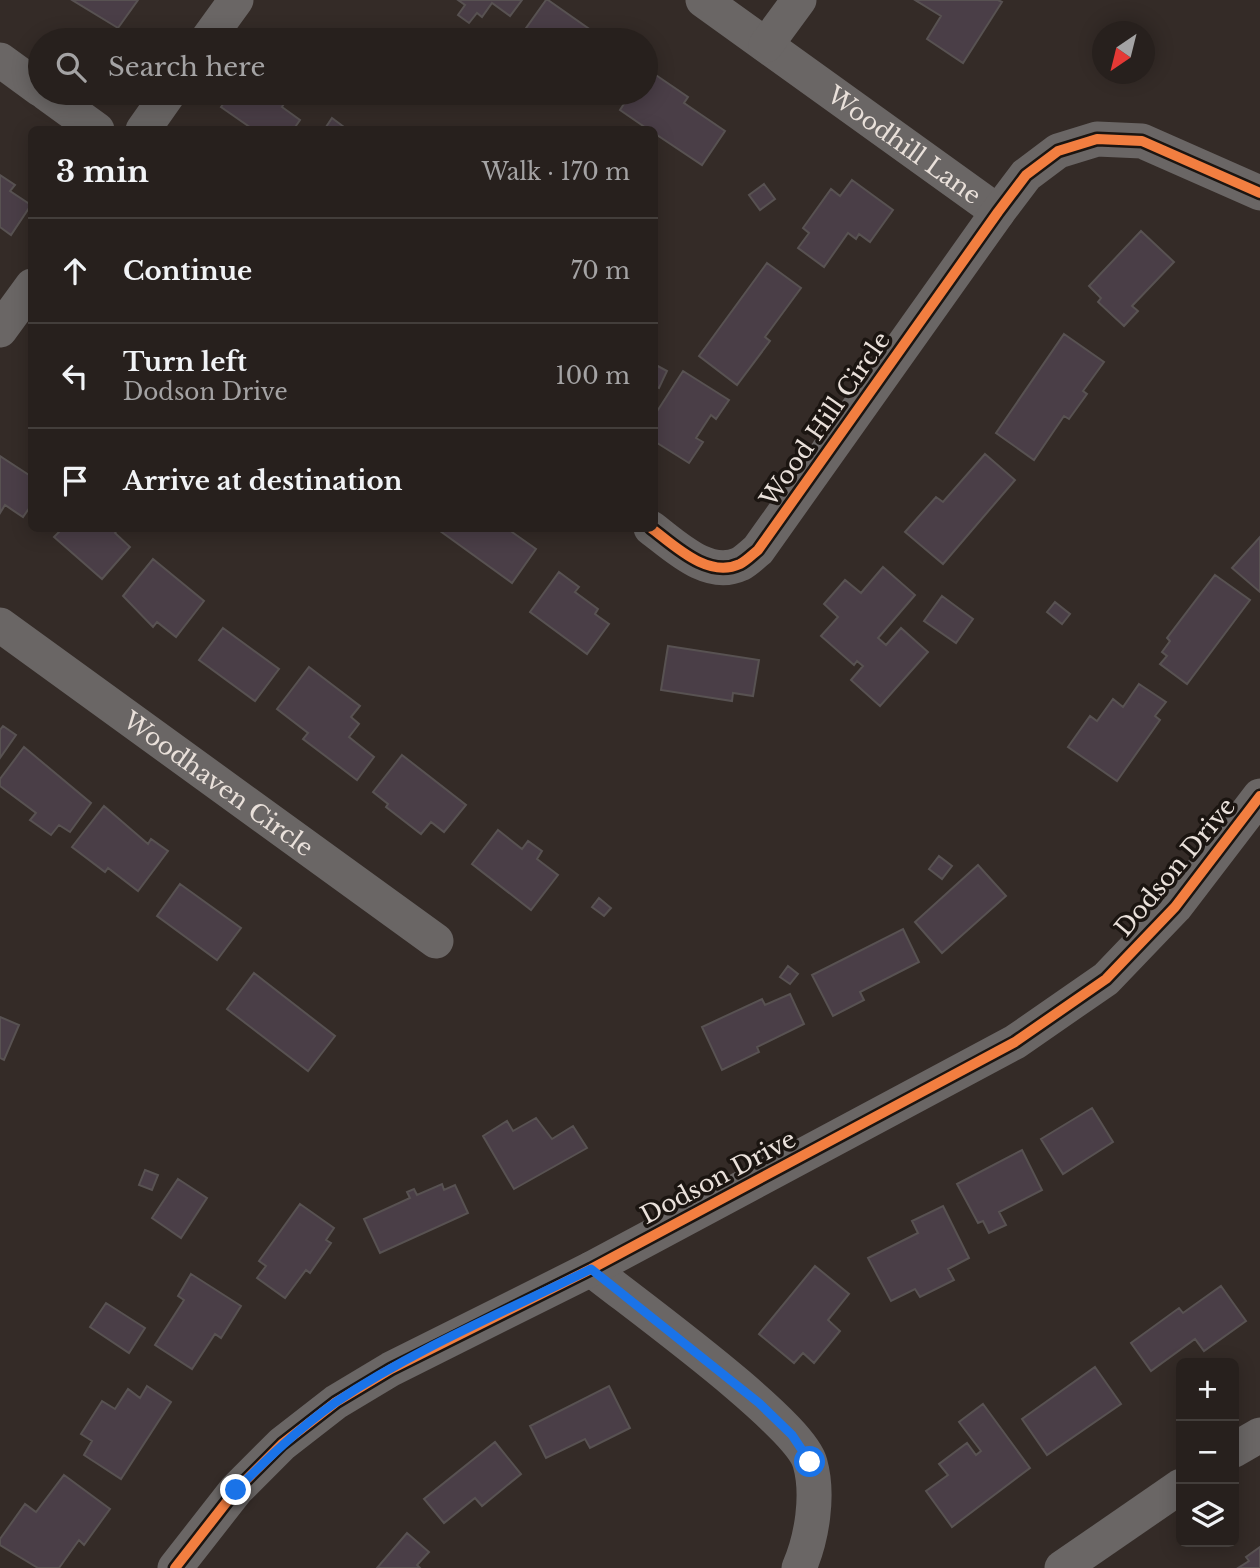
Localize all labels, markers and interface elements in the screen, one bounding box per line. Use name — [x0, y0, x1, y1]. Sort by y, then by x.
north arrow — [1092, 21, 1155, 84]
search box — [28, 28, 658, 105]
icon: search — [52, 48, 90, 86]
text: Search here — [108, 51, 265, 83]
street label: Woodhill Lane — [821, 79, 987, 210]
text: 3 min — [56, 153, 149, 190]
text: Walk · 170 m — [482, 158, 630, 186]
icon: ahead — [56, 252, 94, 290]
text: Continue — [123, 255, 252, 287]
text: 70 m — [571, 257, 630, 285]
street label: Wood Hill Circle — [753, 326, 896, 513]
text: Turn left — [123, 346, 247, 378]
icon: left — [56, 357, 94, 395]
text: 100 m — [556, 362, 630, 390]
text: Dodson Drive — [123, 378, 288, 406]
icon: arrive — [56, 462, 94, 500]
text: Arrive at destination — [123, 465, 403, 497]
street label: Woodhaven Circle — [117, 704, 319, 862]
street label: Dodson Drive — [1109, 792, 1241, 942]
street label: Dodson Drive — [635, 1124, 801, 1230]
map controls — [1176, 1358, 1239, 1547]
button: + — [1176, 1358, 1239, 1421]
button: − — [1176, 1421, 1239, 1484]
route start — [794, 1446, 825, 1477]
route end — [220, 1474, 251, 1505]
button: layers — [1176, 1484, 1239, 1547]

